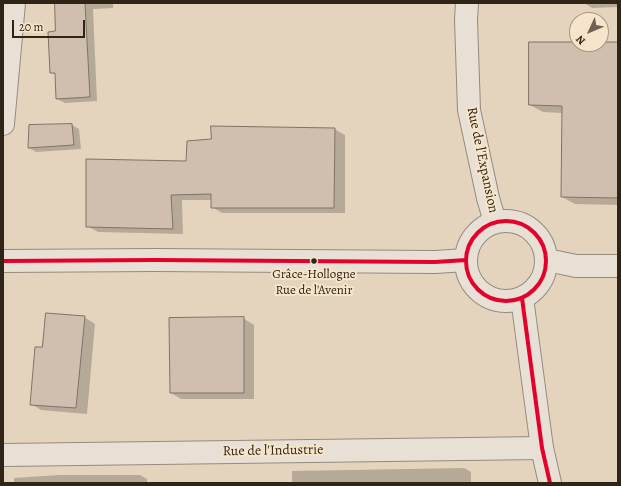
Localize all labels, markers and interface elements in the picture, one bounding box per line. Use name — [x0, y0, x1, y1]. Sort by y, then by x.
scale bar — [14, 12, 87, 38]
north arrow — [569, 12, 609, 52]
text: 20 m — [19, 19, 43, 35]
text: N — [573, 32, 589, 48]
street label: Rue de l'Expansion — [463, 105, 501, 215]
marker: Grâce-Hollogne Rue de l'Avenir — [309, 256, 319, 266]
place label: Grâce-Hollogne Rue de l'Avenir — [272, 267, 356, 298]
street label: Rue de l'Industrie — [223, 442, 323, 460]

